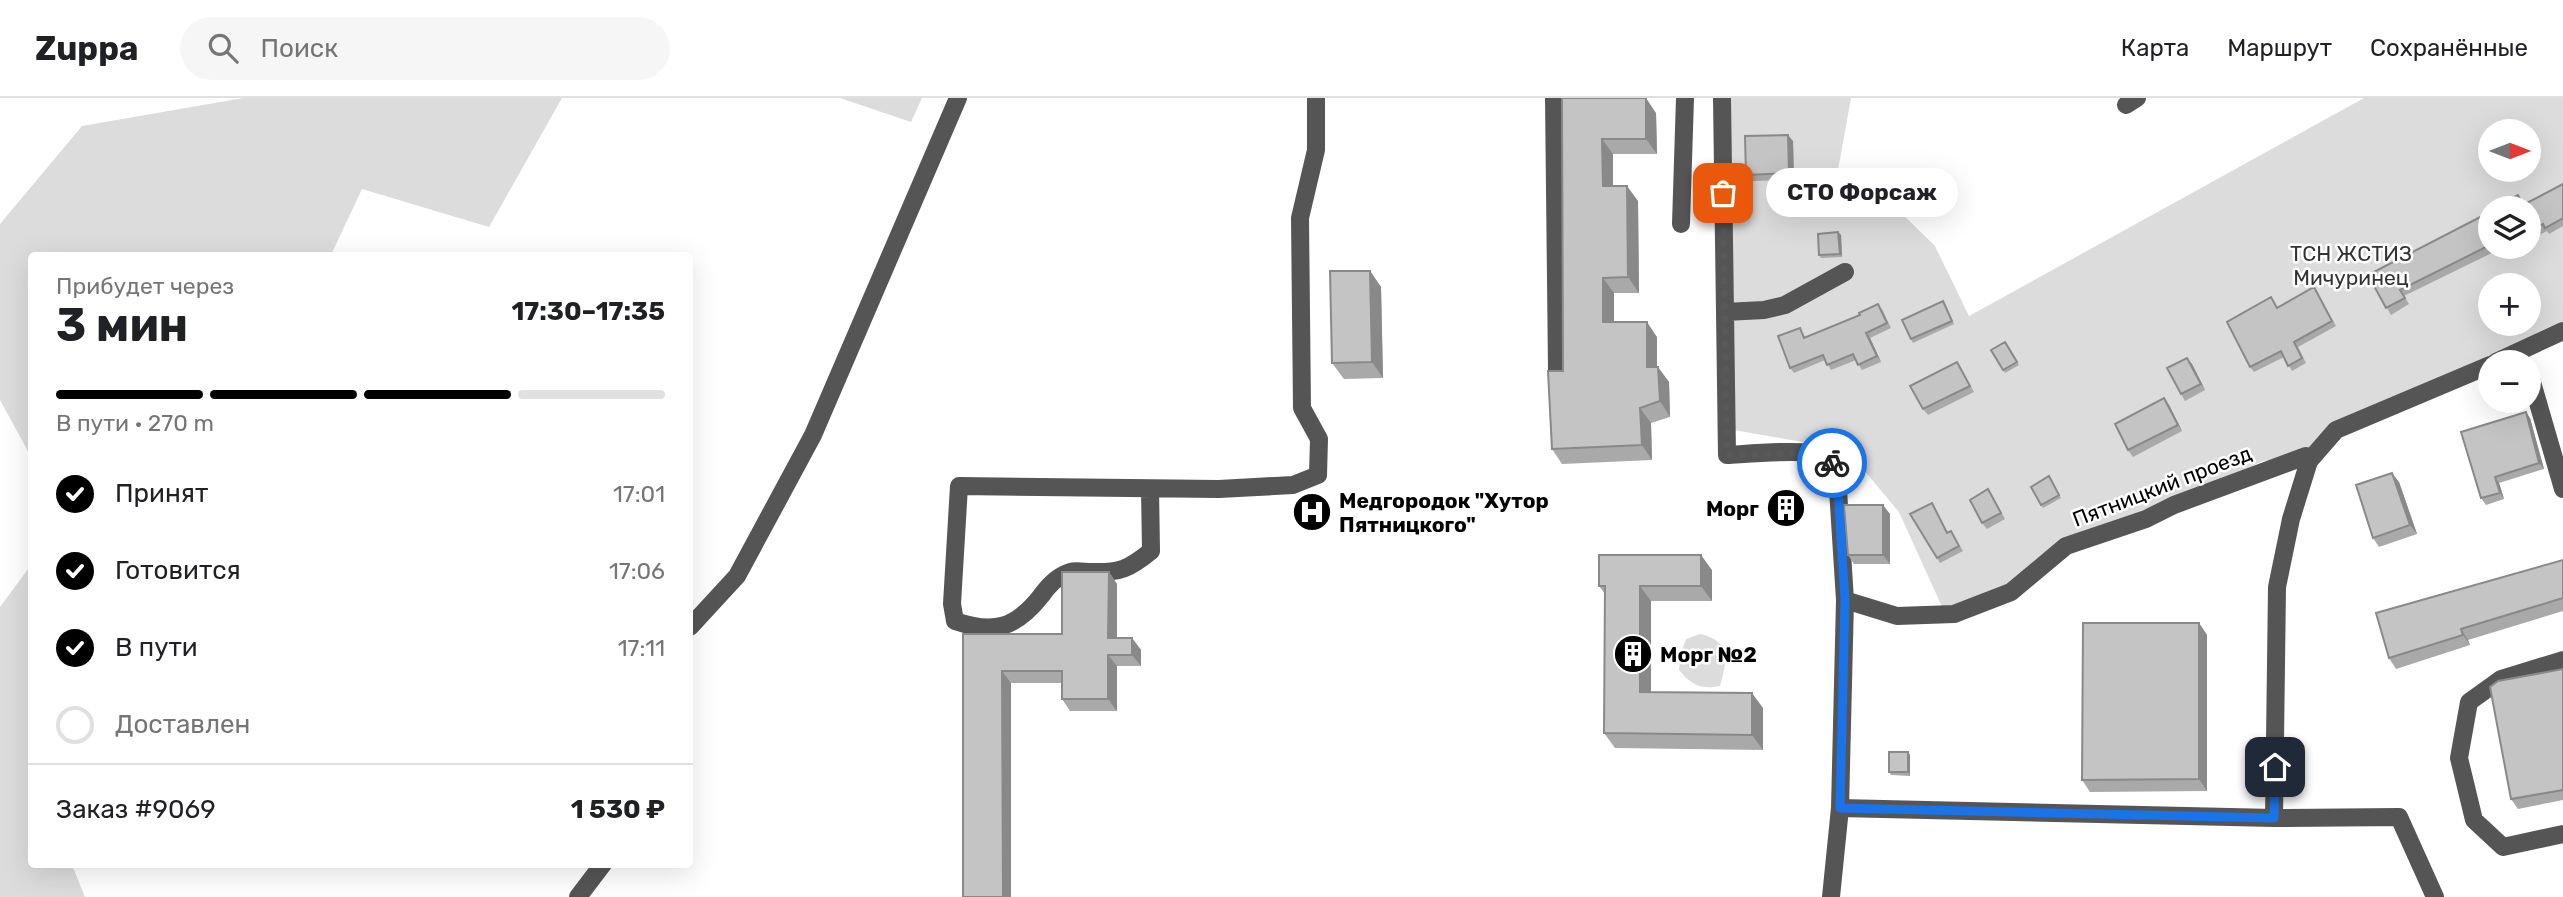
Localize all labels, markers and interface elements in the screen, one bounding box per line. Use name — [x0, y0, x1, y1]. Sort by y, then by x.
search box — [180, 17, 670, 80]
text: Zuppa — [35, 29, 138, 68]
icon: search — [204, 29, 242, 67]
text: Поиск — [260, 33, 338, 64]
text: Карта — [2121, 34, 2189, 62]
text: Маршрут — [2227, 34, 2332, 62]
text: Сохранённые — [2370, 34, 2528, 62]
north arrow — [2478, 119, 2541, 182]
map controls — [2478, 119, 2541, 413]
pin — [1693, 163, 1753, 223]
callout: СТО Форсаж — [1765, 168, 1957, 217]
icon: bag — [1704, 174, 1742, 212]
text: СТО Форсаж — [1787, 178, 1937, 206]
button: layers — [2478, 196, 2541, 259]
park label: ТСН ЖСТИЗ Мичуринец — [2290, 241, 2412, 290]
text: Прибудет через — [56, 272, 234, 300]
button: + — [2478, 273, 2541, 336]
text: 17:30–17:35 — [511, 296, 665, 327]
text: 3 мин — [56, 298, 188, 353]
button: − — [2478, 350, 2541, 413]
text: В пути · 270 m — [56, 409, 214, 437]
courier — [1797, 428, 1867, 498]
street label: Пятницкий проезд — [2069, 440, 2255, 532]
icon: bike — [1813, 444, 1851, 482]
icon: check — [56, 475, 94, 513]
text: Принят — [115, 478, 208, 509]
text: 17:01 — [613, 480, 665, 508]
building icon: Морг — [1765, 487, 1807, 529]
place label: Медгородок "Хутор Пятницкого" — [1339, 488, 1549, 537]
hospital icon: Медгородок "Хутор Пятницкого" — [1291, 491, 1333, 533]
place label: Морг — [1706, 496, 1759, 521]
icon: check — [56, 552, 94, 590]
text: Готовится — [115, 555, 241, 586]
text: 17:06 — [609, 557, 665, 585]
icon: check — [56, 629, 94, 667]
text: В пути — [115, 632, 198, 663]
building icon: Морг №2 — [1612, 633, 1654, 675]
text: 17:11 — [618, 634, 665, 662]
place label: Морг №2 — [1660, 642, 1757, 667]
text: Доставлен — [115, 709, 250, 740]
pin — [2245, 737, 2305, 797]
icon: home — [2256, 748, 2294, 786]
text: Заказ #9069 — [56, 794, 216, 825]
text: 1 530 ₽ — [571, 794, 665, 825]

